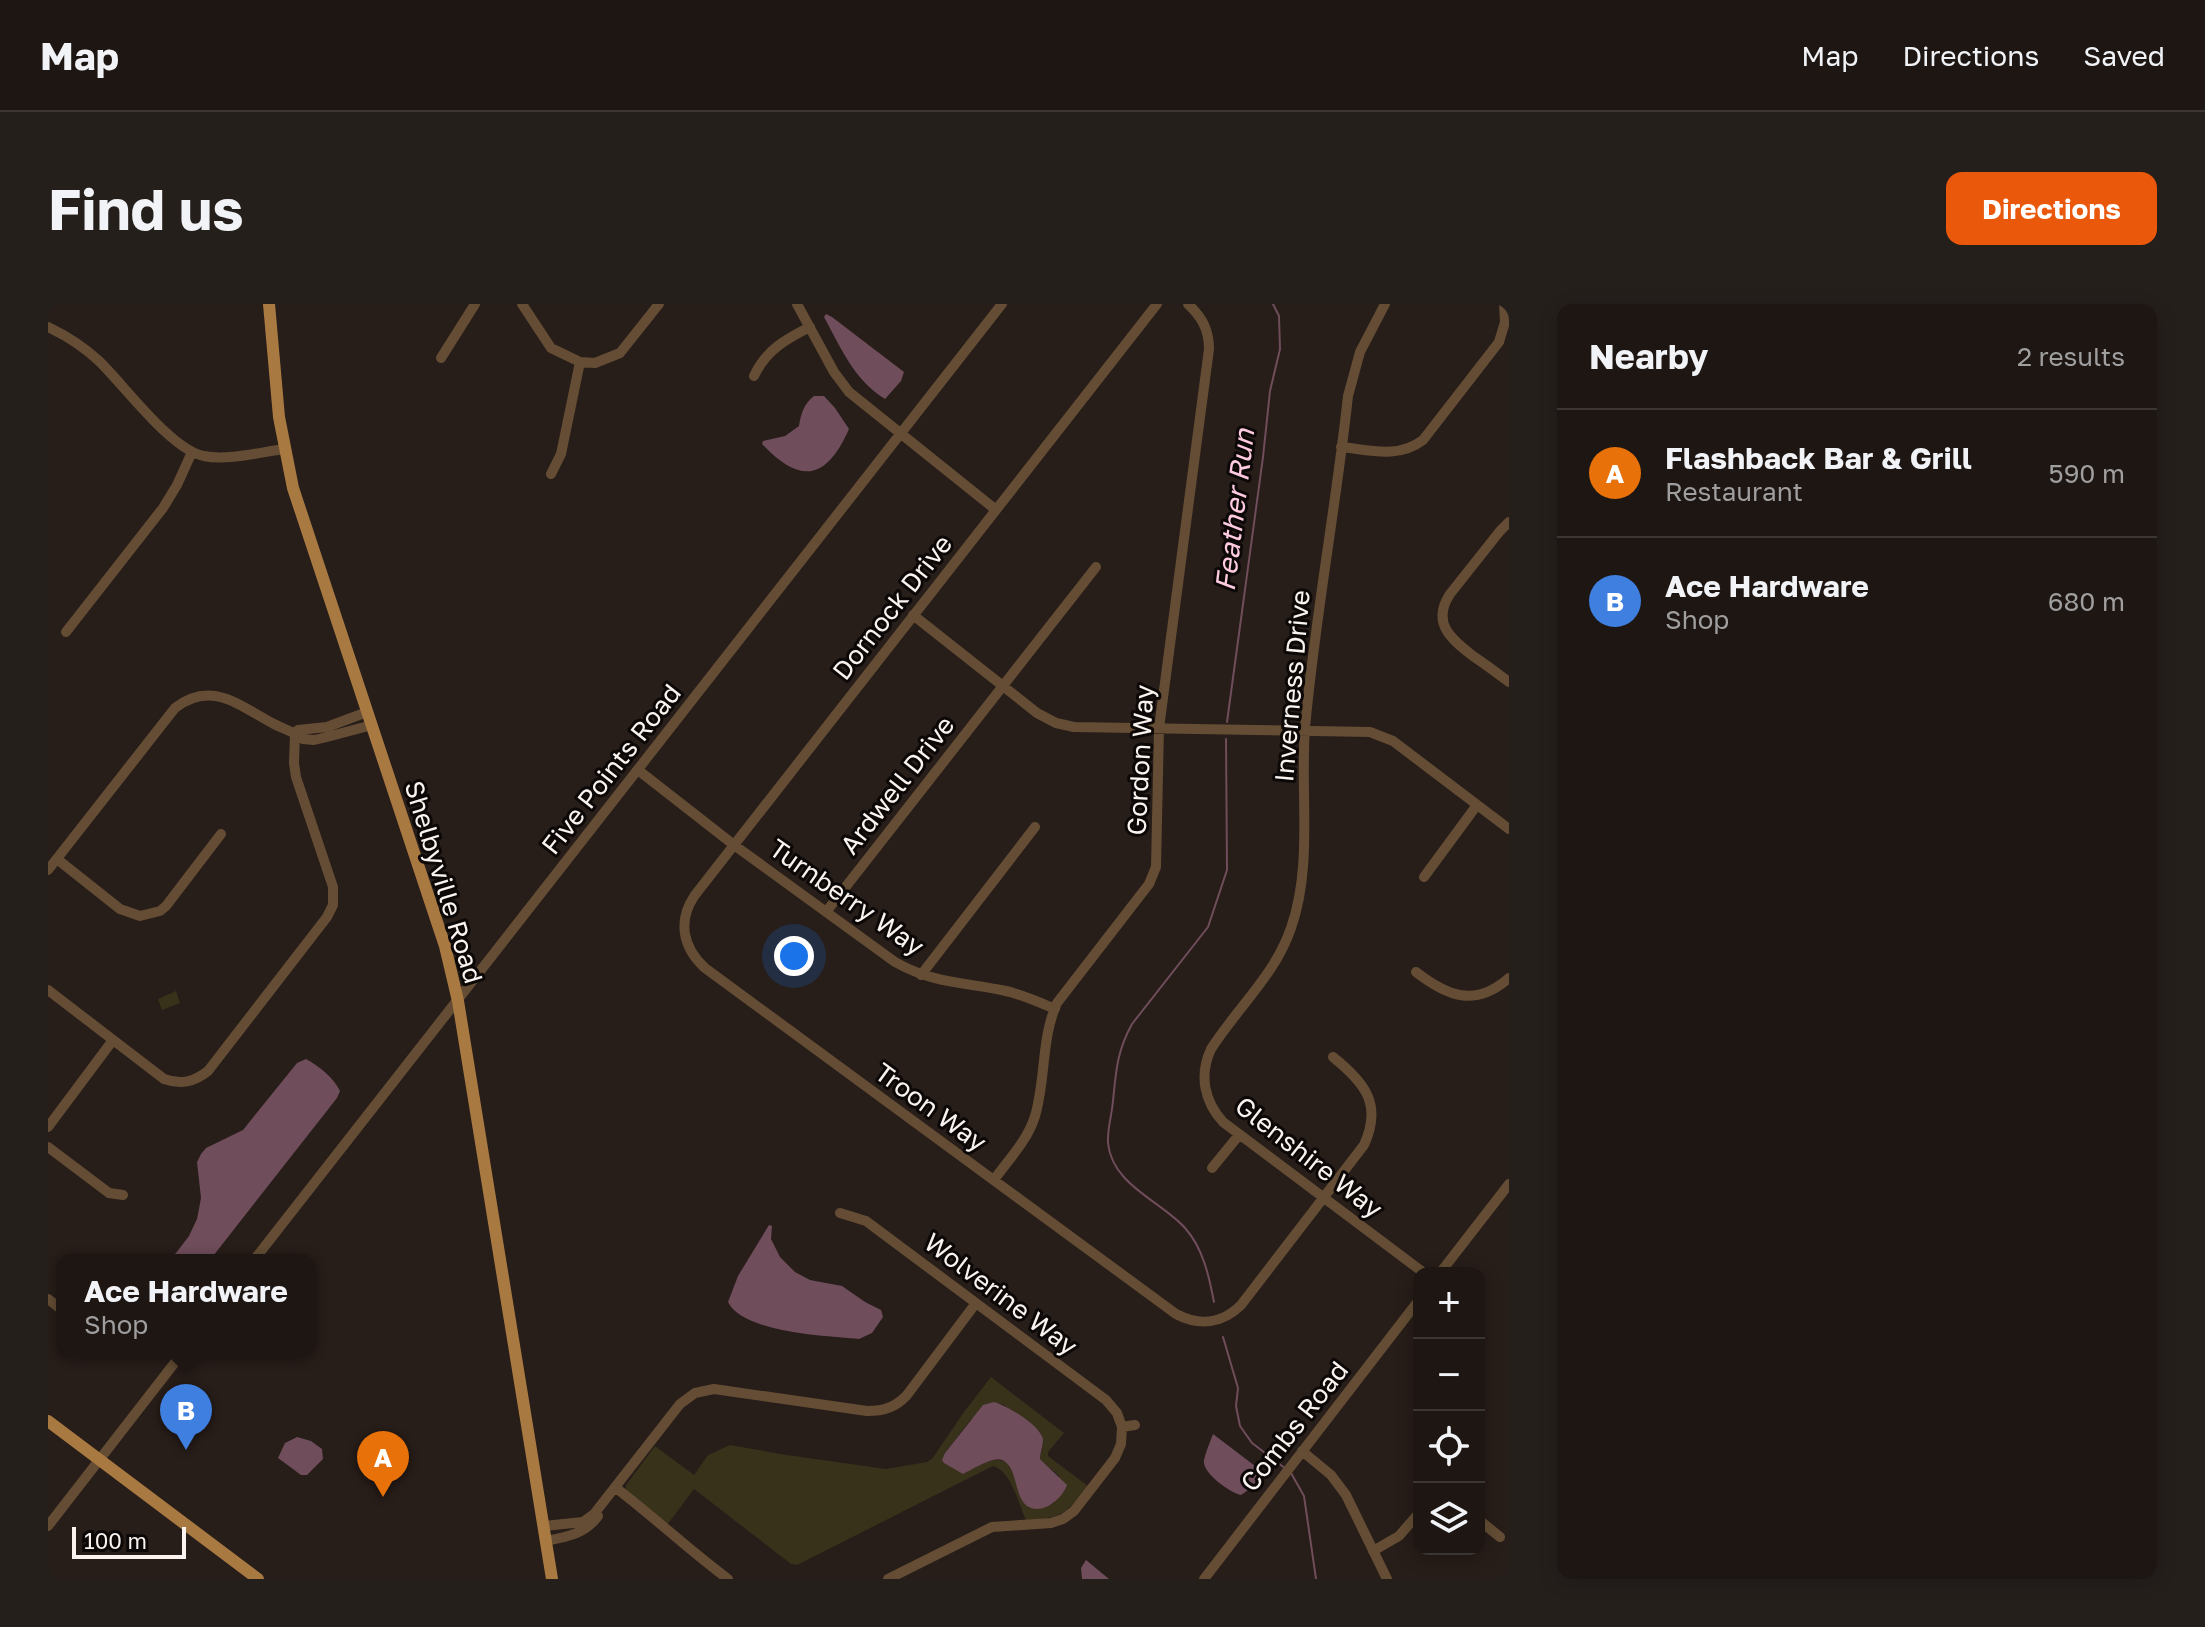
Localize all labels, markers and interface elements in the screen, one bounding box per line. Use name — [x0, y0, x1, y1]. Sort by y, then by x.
text: Map — [40, 33, 119, 78]
text: Map — [1801, 39, 1858, 72]
text: Directions — [1902, 39, 2039, 72]
text: Saved — [2083, 39, 2165, 72]
button: Directions — [1946, 172, 2157, 245]
text: Find us — [48, 175, 244, 242]
text: Nearby — [1589, 336, 1709, 376]
text: 2 results — [2017, 341, 2125, 372]
water label: Feather Run — [1208, 425, 1261, 593]
text: Flashback Bar & Grill — [1665, 440, 1972, 476]
text: A — [1606, 458, 1624, 489]
text: 590 m — [2049, 458, 2125, 489]
text: Restaurant — [1665, 476, 1803, 507]
street label: Dornock Drive — [826, 528, 958, 686]
text: Ace Hardware — [1665, 568, 1869, 604]
text: B — [1606, 586, 1624, 617]
text: 680 m — [2048, 586, 2125, 617]
street label: Inverness Drive — [1268, 589, 1316, 783]
text: Shop — [1665, 604, 1729, 635]
street label: Five Points Road — [535, 678, 687, 860]
street label: Gordon Way — [1121, 684, 1159, 836]
street label: Ardwell Drive — [833, 710, 961, 860]
street label: Shelbyville Road — [398, 777, 490, 987]
street label: Turnberry Way — [764, 832, 931, 962]
your location — [774, 936, 814, 976]
street label: Troon Way — [869, 1056, 993, 1158]
street label: Glenshire Way — [1229, 1090, 1389, 1224]
street label: Wolverine Way — [918, 1226, 1084, 1362]
popup — [56, 1254, 316, 1358]
map controls — [1413, 1267, 1485, 1555]
button: + — [1413, 1267, 1485, 1339]
text: Ace Hardware — [84, 1273, 288, 1309]
text: Shop — [84, 1309, 148, 1340]
button: − — [1413, 1339, 1485, 1411]
street label: Combs Road — [1234, 1355, 1354, 1497]
pin: B — [160, 1384, 212, 1450]
button: locate — [1413, 1411, 1485, 1483]
pin: A — [357, 1431, 409, 1497]
button: layers — [1413, 1483, 1485, 1555]
scale bar — [72, 1523, 186, 1559]
text: 100 m — [84, 1527, 147, 1554]

